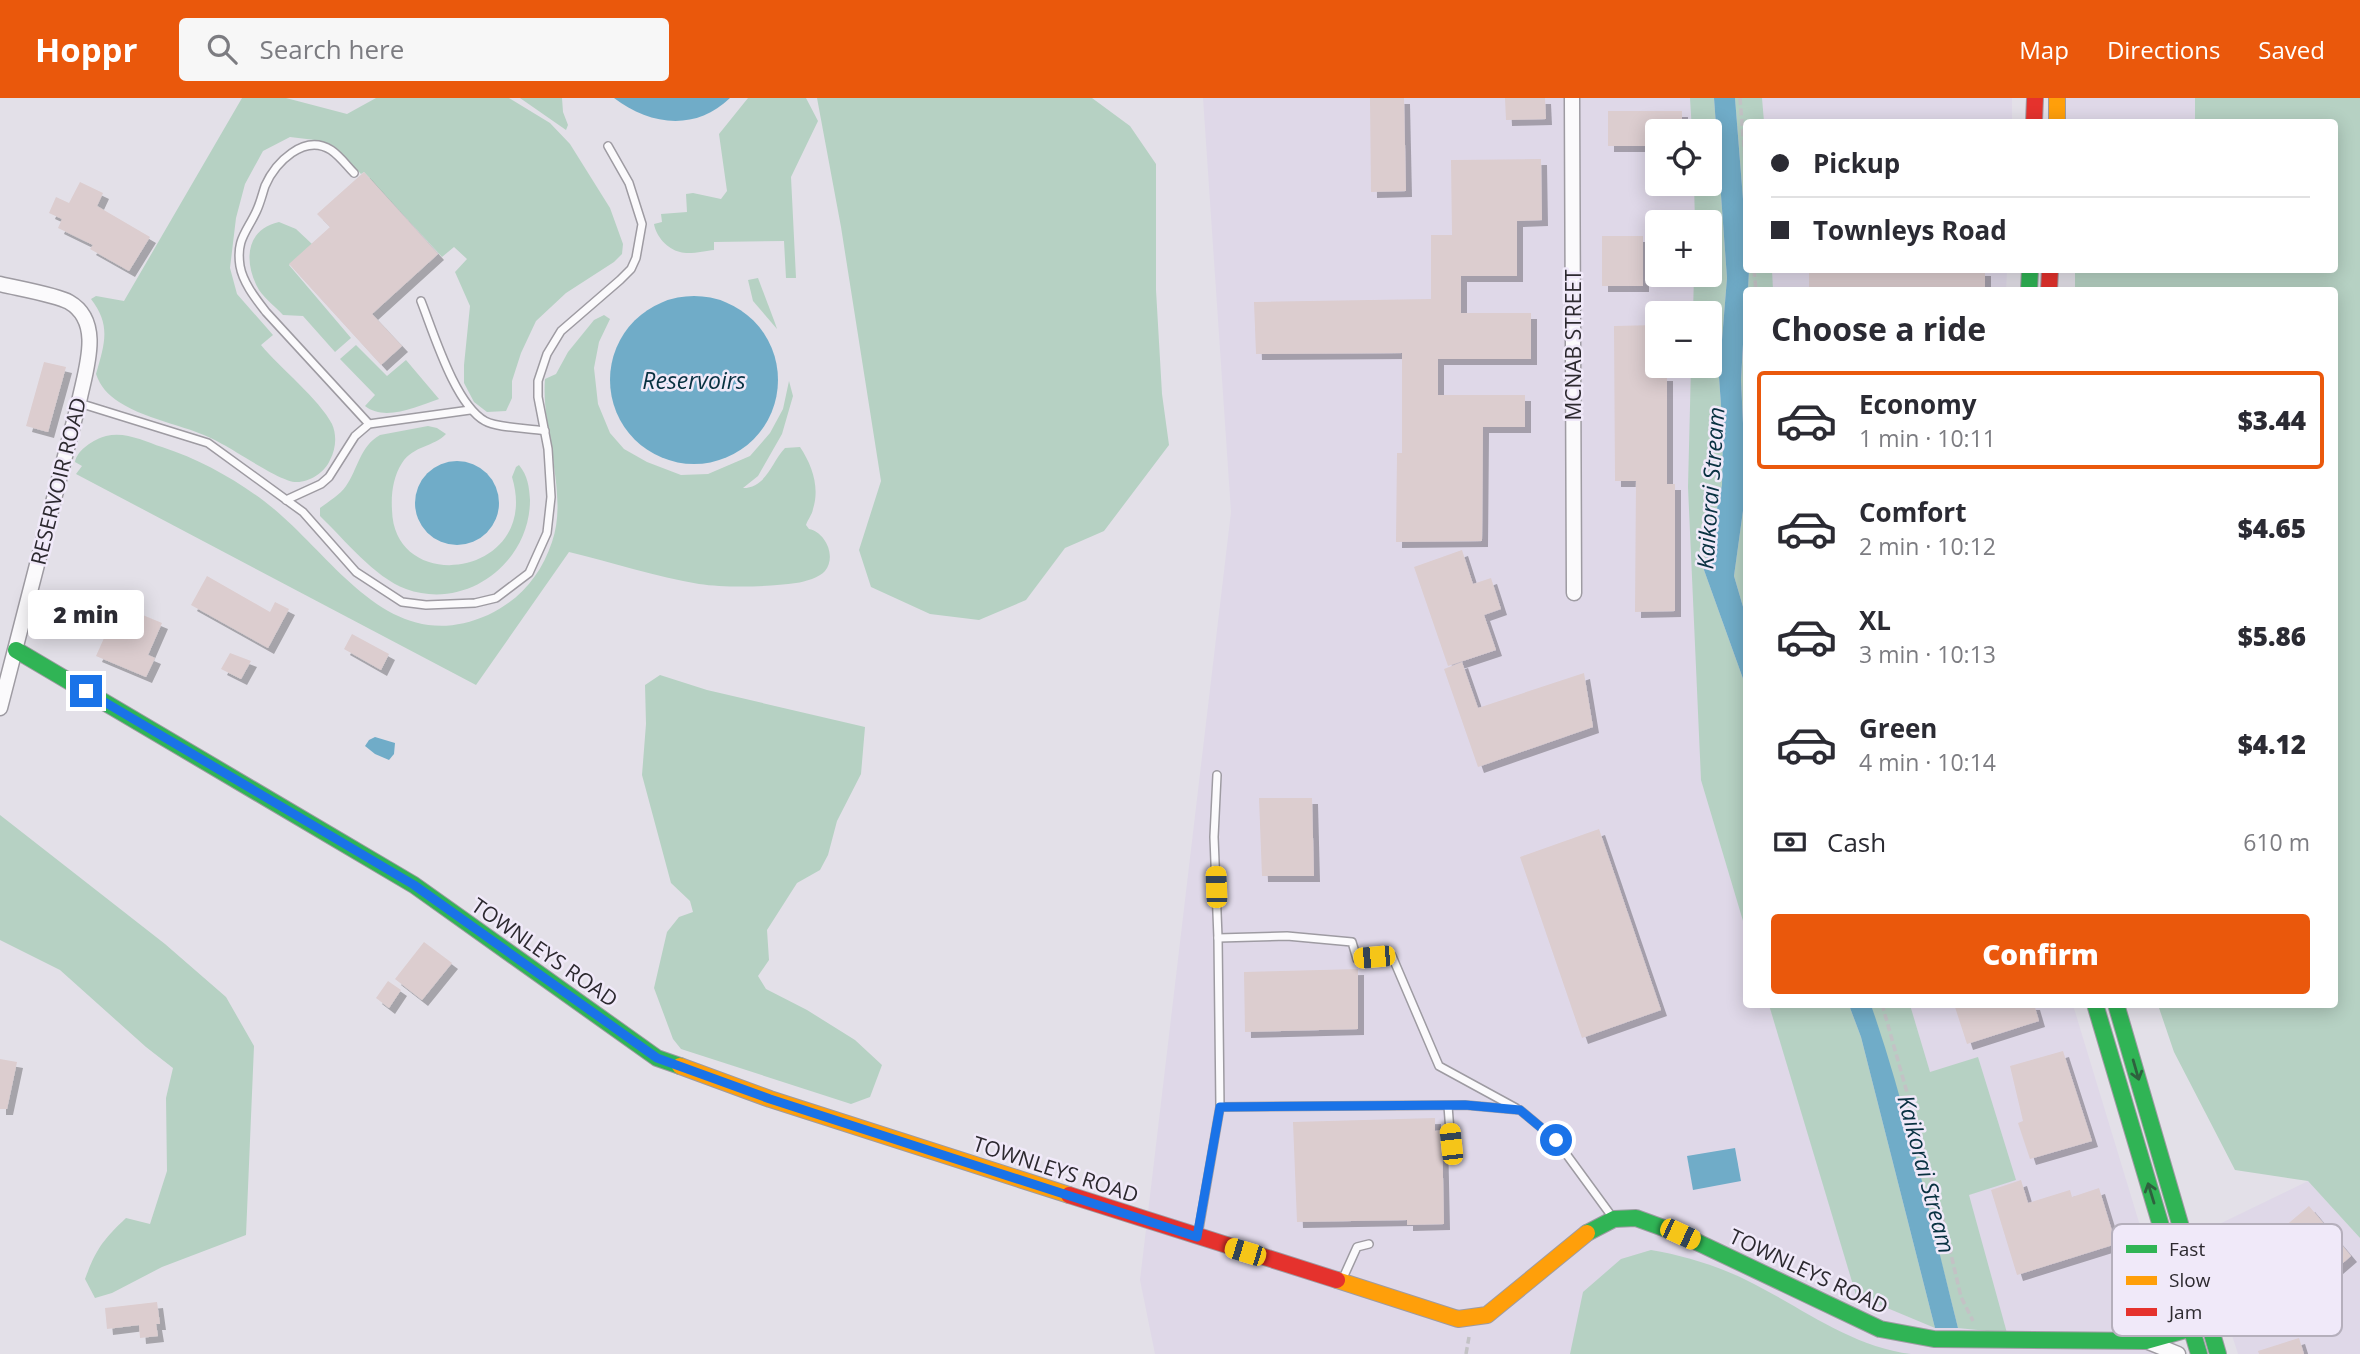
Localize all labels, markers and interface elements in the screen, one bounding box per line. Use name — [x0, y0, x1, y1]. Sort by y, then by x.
search box — [179, 18, 669, 81]
text: Hoppr — [35, 27, 137, 72]
icon: search — [203, 30, 241, 68]
text: Search here — [259, 31, 404, 67]
text: Map — [2019, 33, 2069, 66]
text: Directions — [2107, 33, 2220, 66]
text: Saved — [2258, 33, 2325, 66]
map controls — [1645, 119, 1722, 378]
button: locate — [1645, 119, 1722, 196]
text: Pickup — [1813, 145, 1900, 181]
button: + — [1645, 210, 1722, 287]
text: Townleys Road — [1813, 212, 2007, 248]
street label: MCNAB STREET — [1559, 269, 1587, 421]
button: − — [1645, 301, 1722, 378]
text: Choose a ride — [1771, 307, 1986, 350]
water label: Reservoirs — [642, 364, 746, 396]
text: Economy — [1859, 386, 1977, 422]
icon: car — [1775, 389, 1838, 452]
street label: RESERVOIR ROAD — [24, 394, 92, 568]
text: $3.44 — [2238, 402, 2306, 438]
water label: Kaikorai Stream — [1688, 406, 1732, 570]
text: 1 min · 10:11 — [1859, 422, 1996, 454]
text: Comfort — [1859, 494, 1966, 530]
icon: car — [1775, 497, 1838, 560]
text: $4.65 — [2238, 510, 2306, 546]
text: 2 min · 10:12 — [1859, 530, 1996, 562]
callout: 2 min — [28, 589, 144, 638]
text: 2 min — [53, 598, 119, 630]
text: XL — [1859, 602, 1891, 638]
icon: car — [1775, 605, 1838, 668]
text: $5.86 — [2238, 618, 2306, 654]
text: 3 min · 10:13 — [1859, 638, 1996, 670]
route end — [70, 675, 102, 707]
text: Green — [1859, 710, 1937, 746]
icon: car — [1775, 713, 1838, 776]
text: $4.12 — [2238, 726, 2306, 762]
text: 4 min · 10:14 — [1859, 746, 1996, 778]
icon: cash — [1771, 823, 1809, 861]
text: Cash — [1827, 824, 1886, 860]
text: 610 m — [2243, 826, 2310, 858]
car — [1205, 866, 1228, 908]
street label: TOWNLEYS ROAD — [466, 891, 624, 1013]
button: Confirm — [1771, 914, 2310, 994]
car — [1353, 945, 1396, 969]
one-way arrow — [2130, 1059, 2143, 1081]
water label: Kaikorai Stream — [1891, 1091, 1963, 1257]
car — [1439, 1122, 1464, 1166]
route start — [1540, 1124, 1572, 1156]
street label: TOWNLEYS ROAD — [970, 1129, 1142, 1209]
one-way arrow — [2143, 1182, 2156, 1204]
car — [1657, 1216, 1704, 1252]
street label: TOWNLEYS ROAD — [1725, 1222, 1893, 1320]
legend — [2112, 1224, 2342, 1336]
car — [1222, 1236, 1269, 1268]
text: Fast — [2169, 1236, 2205, 1262]
text: Slow — [2169, 1267, 2211, 1293]
text: Jam — [2167, 1299, 2202, 1325]

